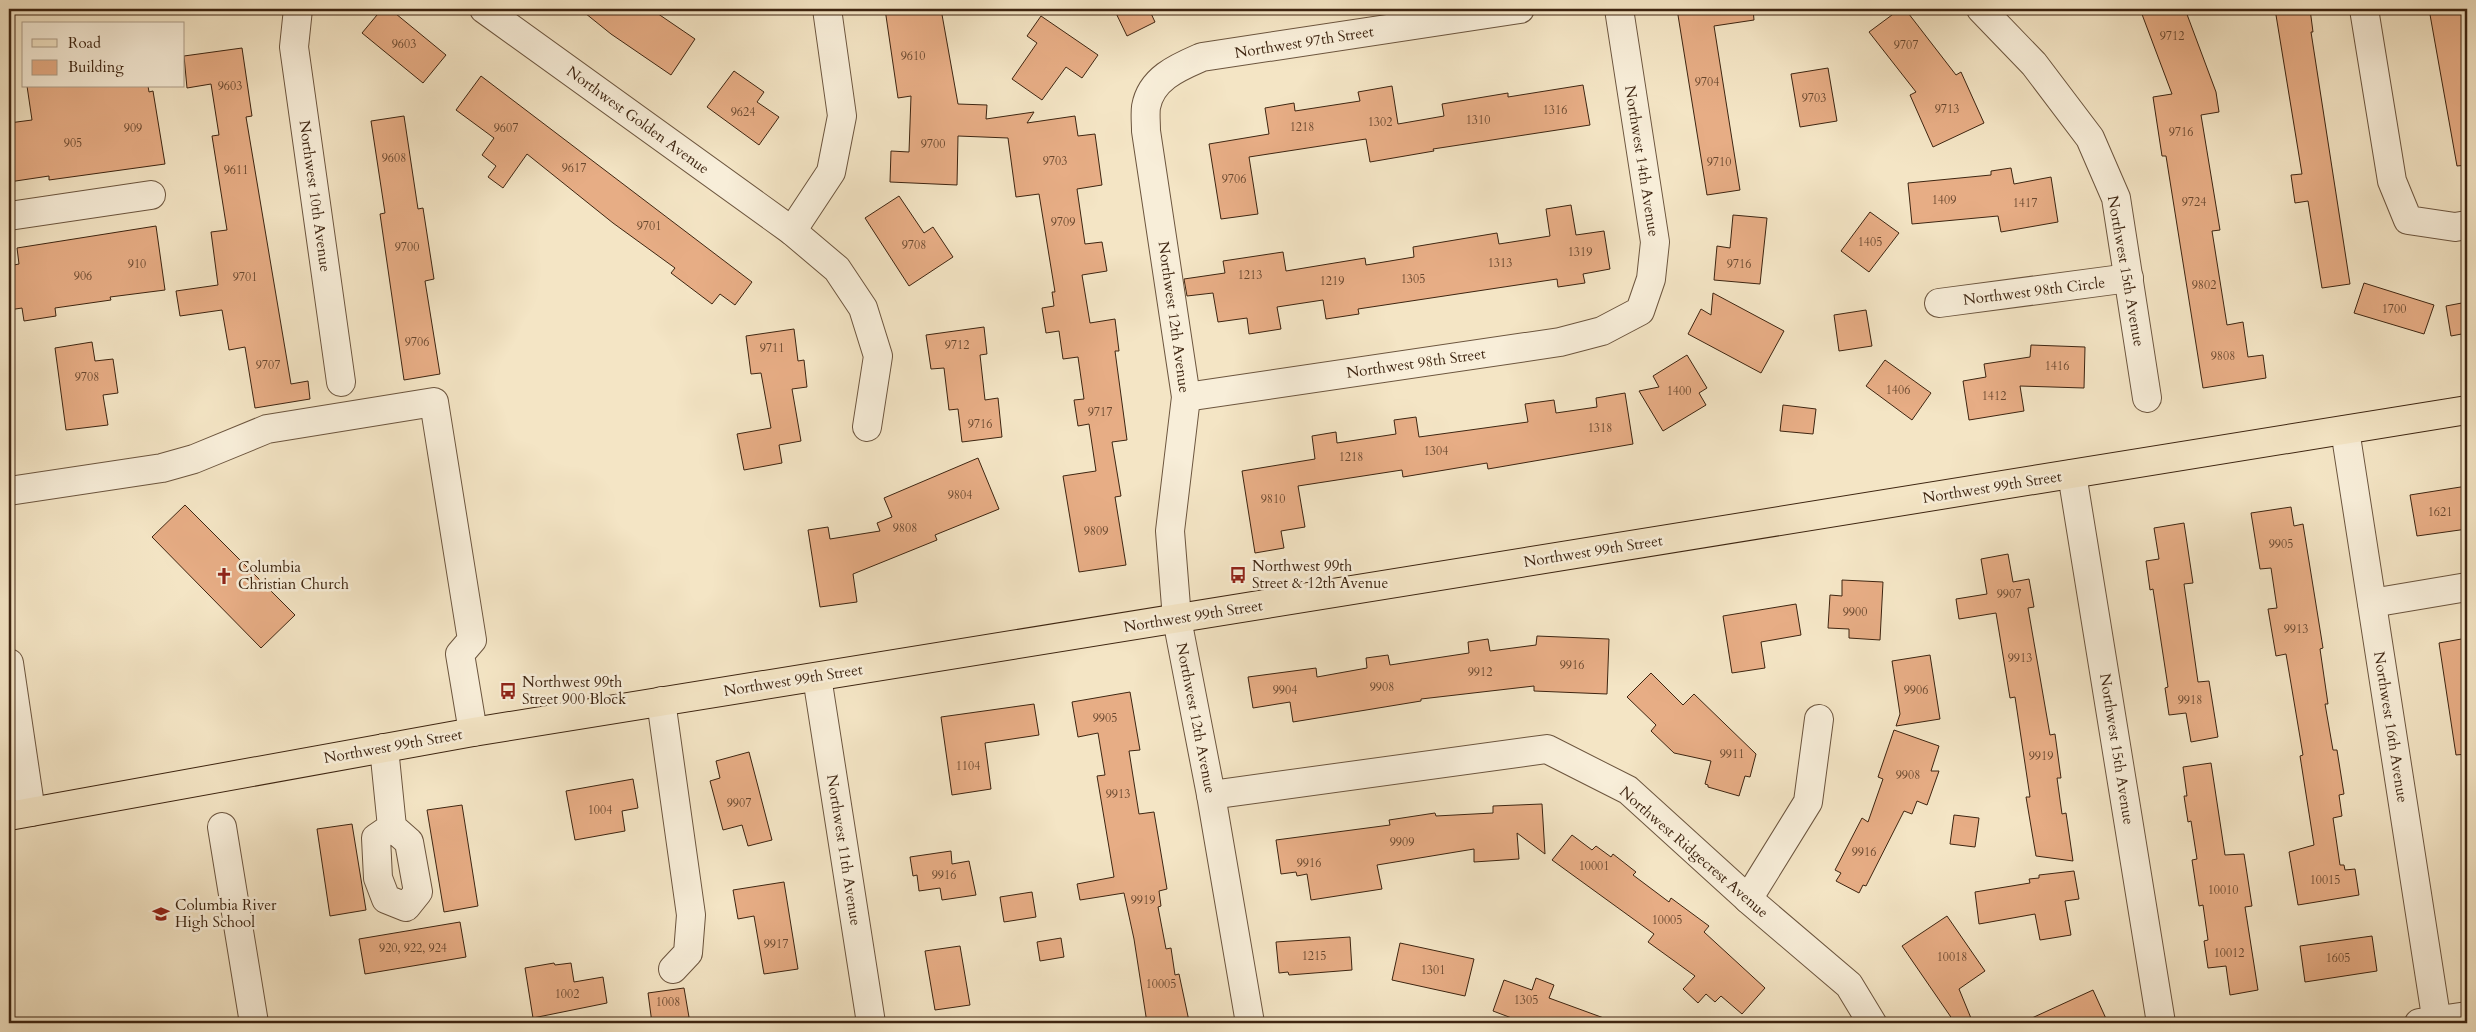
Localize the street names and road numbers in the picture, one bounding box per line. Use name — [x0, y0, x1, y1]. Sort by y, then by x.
street label: Northwest 97th Street — [1233, 21, 1375, 63]
street label: Northwest Golden Avenue — [563, 61, 714, 179]
street label: Northwest 14th Avenue — [1620, 84, 1664, 238]
street label: Northwest 10th Avenue — [294, 119, 336, 273]
street label: Northwest 15th Avenue — [2103, 194, 2149, 348]
street label: Northwest 12th Avenue — [1153, 240, 1195, 394]
street label: Northwest 98th Circle — [1962, 272, 2106, 310]
street label: Northwest 98th Street — [1345, 343, 1487, 383]
street label: Northwest 99th Street — [1921, 466, 2063, 508]
street label: Northwest 99th Street — [1522, 530, 1664, 572]
street label: Northwest 99th Street — [1122, 595, 1264, 637]
street label: Northwest 12th Avenue — [1172, 641, 1220, 795]
street label: Northwest 16th Avenue — [2369, 650, 2413, 804]
street label: Northwest 99th Street — [722, 659, 864, 701]
street label: Northwest 15th Avenue — [2095, 672, 2139, 826]
street label: Northwest 99th Street — [322, 724, 464, 768]
street label: Northwest 11th Avenue — [822, 773, 866, 927]
street label: Northwest Ridgecrest Avenue — [1615, 782, 1773, 922]

